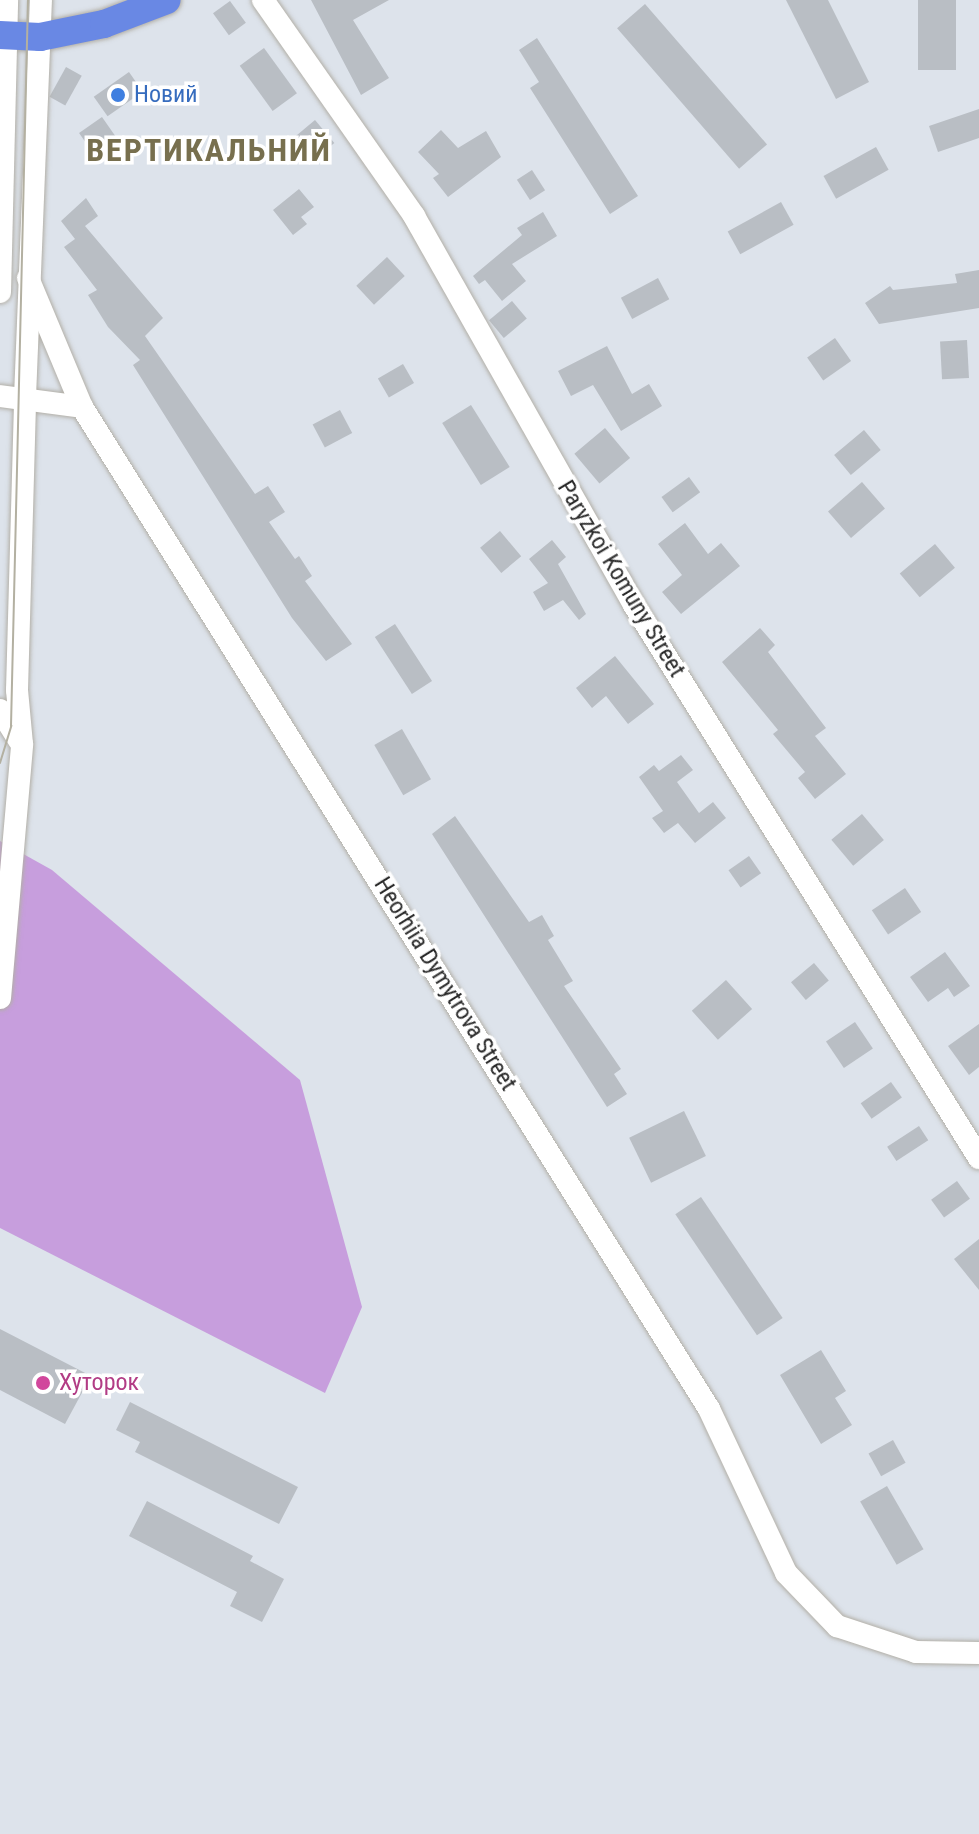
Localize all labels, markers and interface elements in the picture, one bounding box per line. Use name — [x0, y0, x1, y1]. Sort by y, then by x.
place label: Новий — [134, 81, 197, 109]
marker: Новий — [109, 86, 127, 104]
district label: ВЕРТИКАЛЬНИЙ — [86, 131, 332, 169]
street label: Paryzkoi Komuny Street — [551, 475, 691, 683]
street label: Heorhiia Dymytrova Street — [368, 872, 522, 1096]
place label: Хуторок — [59, 1369, 139, 1397]
marker: Хуторок — [34, 1374, 52, 1392]

